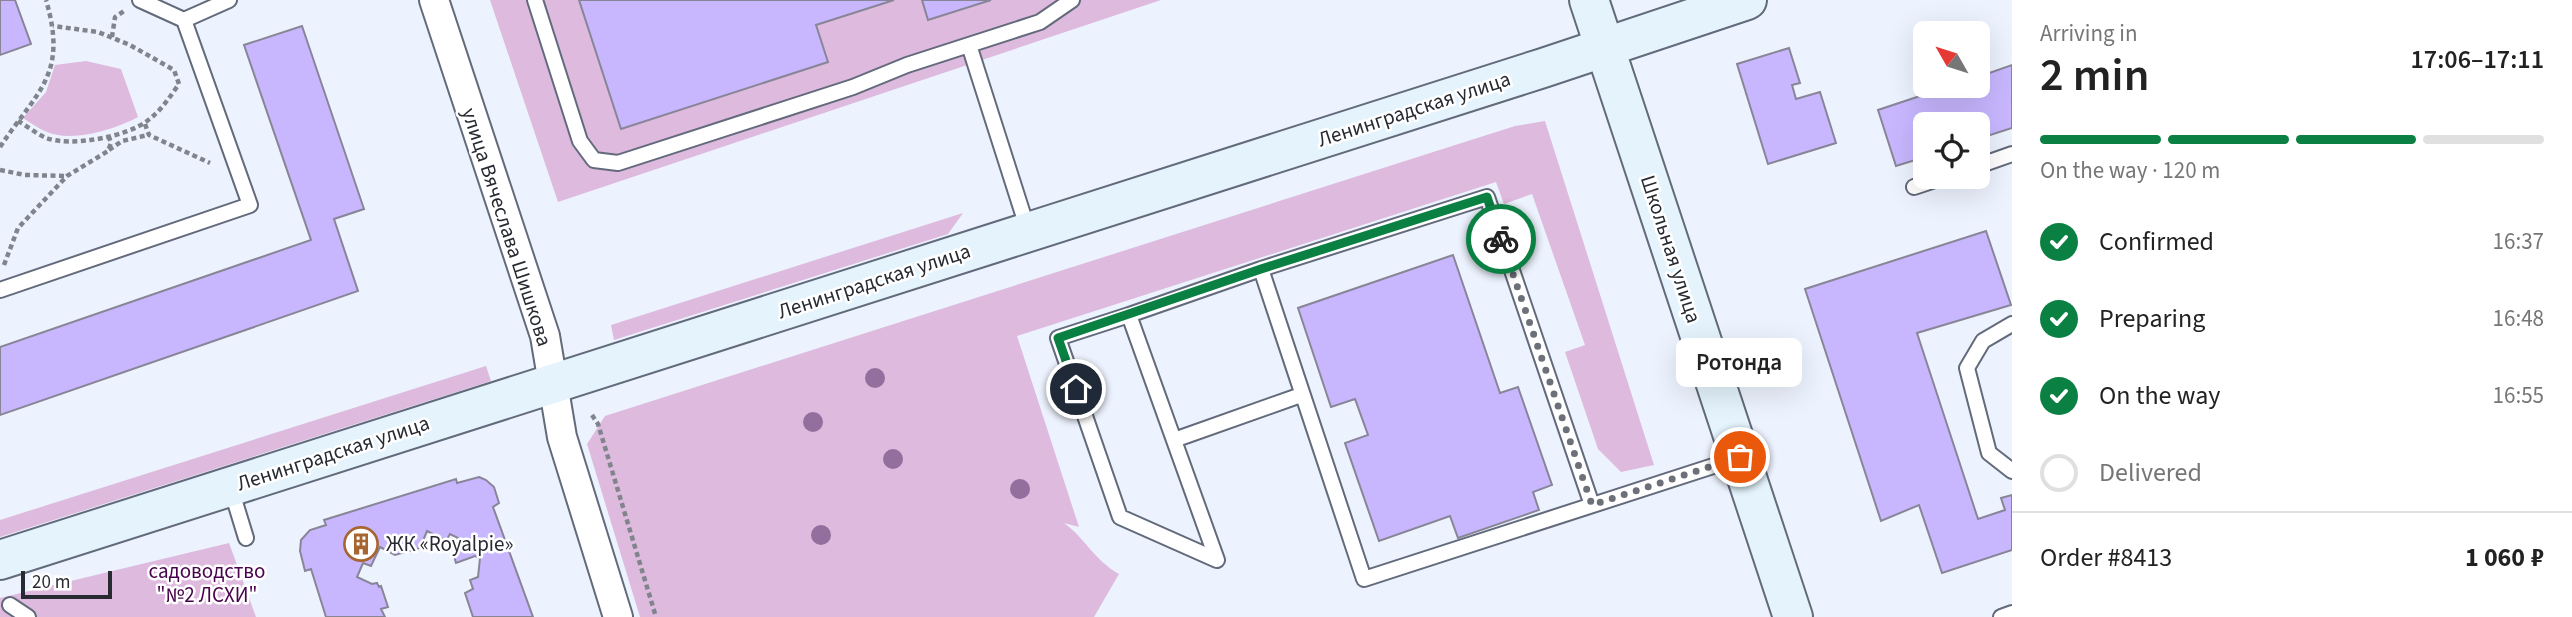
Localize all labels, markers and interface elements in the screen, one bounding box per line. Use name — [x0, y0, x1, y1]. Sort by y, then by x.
text: Arriving in — [2040, 17, 2138, 50]
north arrow — [1913, 21, 1990, 98]
map controls — [1913, 21, 1990, 189]
text: 17:06–17:11 — [2411, 41, 2544, 78]
text: 2 min — [2040, 43, 2149, 108]
street label: Ленинградская улица — [1314, 64, 1514, 154]
street label: улица Вячеслава Шишкова — [454, 104, 560, 350]
button: locate — [1913, 112, 1990, 189]
text: On the way · 120 m — [2040, 154, 2220, 187]
street label: Школьная улица — [1633, 171, 1709, 327]
courier — [1466, 204, 1536, 274]
icon: bike — [1482, 220, 1520, 258]
icon: check — [2040, 223, 2078, 261]
text: Confirmed — [2099, 223, 2214, 260]
text: 16:37 — [2493, 225, 2544, 258]
street label: Ленинградская улица — [774, 236, 974, 326]
icon: check — [2040, 300, 2078, 338]
text: Preparing — [2099, 300, 2205, 337]
text: 16:48 — [2493, 302, 2544, 335]
callout: Ротонда — [1677, 338, 1803, 387]
text: Ротонда — [1696, 346, 1782, 379]
pin — [1046, 359, 1106, 419]
icon: home — [1057, 370, 1095, 408]
icon: check — [2040, 377, 2078, 415]
text: On the way — [2099, 377, 2220, 414]
text: 16:55 — [2493, 379, 2544, 412]
street label: Ленинградская улица — [233, 408, 433, 498]
pin — [1710, 427, 1770, 487]
icon: bag — [1721, 438, 1759, 476]
text: Delivered — [2099, 454, 2202, 491]
building icon: ЖК «Royalpie» — [342, 525, 380, 563]
place label: ЖК «Royalpie» — [386, 529, 513, 559]
text: Order #8413 — [2040, 539, 2172, 576]
text: 1 060 ₽ — [2465, 539, 2544, 576]
park label: садоводство "№2 ЛСХИ" — [149, 556, 265, 610]
scale bar — [21, 568, 112, 600]
text: 20 m — [32, 569, 70, 596]

